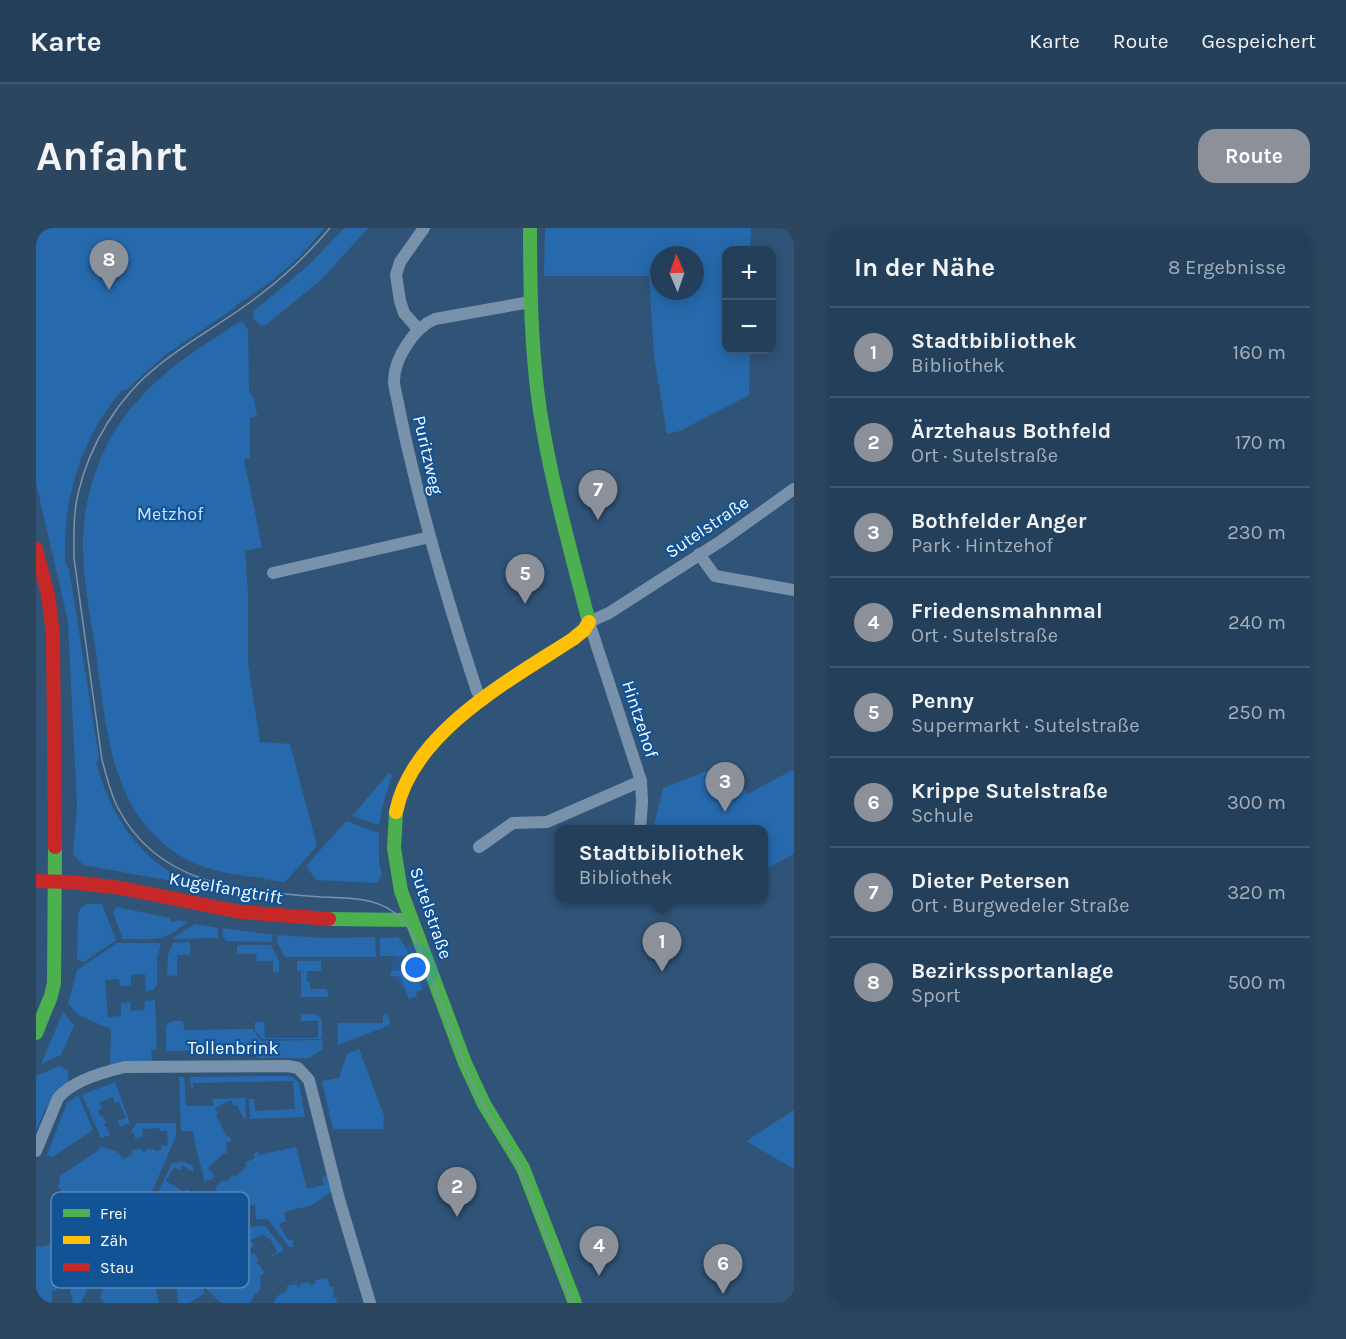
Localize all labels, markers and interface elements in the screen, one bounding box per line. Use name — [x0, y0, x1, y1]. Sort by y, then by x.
text: Karte — [30, 25, 102, 58]
text: Karte — [1029, 29, 1080, 53]
text: Route — [1113, 29, 1169, 53]
text: Gespeichert — [1202, 29, 1316, 53]
button: Route — [1198, 129, 1310, 183]
text: Anfahrt — [36, 131, 188, 181]
pin: 8 — [90, 241, 128, 290]
north arrow — [650, 246, 704, 300]
map controls — [722, 246, 776, 354]
button: + — [722, 246, 776, 300]
text: In der Nähe — [854, 252, 995, 283]
text: 8 Ergebnisse — [1168, 256, 1286, 279]
button: − — [722, 300, 776, 354]
text: Stadtbibliothek — [911, 328, 1076, 354]
text: 1 — [870, 341, 877, 364]
text: 160 m — [1233, 341, 1286, 364]
text: Bibliothek — [911, 354, 1005, 377]
street label: Puritzweg — [408, 413, 448, 497]
text: Ärztehaus Bothfeld — [911, 418, 1111, 444]
text: 2 — [867, 431, 880, 454]
text: 170 m — [1235, 431, 1286, 454]
text: Ort · Sutelstraße — [911, 444, 1058, 467]
pin: 7 — [578, 470, 618, 520]
street label: Sutelstraße — [661, 491, 753, 563]
park label: Metzhof — [137, 503, 204, 525]
text: Bothfelder Anger — [911, 508, 1086, 534]
text: 3 — [867, 521, 880, 544]
text: 230 m — [1227, 521, 1286, 544]
text: Park · Hintzehof — [911, 534, 1053, 557]
pin: 5 — [506, 554, 544, 604]
text: Friedensmahnmal — [911, 598, 1103, 624]
text: 4 — [868, 611, 879, 634]
text: 240 m — [1228, 611, 1286, 634]
text: Ort · Sutelstraße — [911, 624, 1058, 647]
street label: Hintzehof — [617, 678, 663, 761]
text: Penny — [911, 688, 974, 714]
text: 5 — [868, 701, 879, 724]
text: 250 m — [1228, 701, 1286, 724]
text: Supermarkt · Sutelstraße — [911, 714, 1140, 737]
pin: 3 — [706, 762, 744, 812]
text: Krippe Sutelstraße — [911, 778, 1108, 804]
text: 6 — [867, 791, 880, 814]
text: 300 m — [1227, 791, 1286, 814]
text: Schule — [911, 804, 973, 827]
popup — [555, 825, 768, 903]
text: Stadtbibliothek — [579, 840, 744, 866]
street label: Sutelstraße — [405, 864, 457, 962]
text: Bibliothek — [579, 866, 673, 889]
street label: Kugelfangtrift — [167, 867, 285, 909]
text: Dieter Petersen — [911, 868, 1070, 894]
text: 7 — [869, 881, 878, 904]
text: 320 m — [1227, 881, 1286, 904]
text: Ort · Burgwedeler Straße — [911, 894, 1130, 917]
pin: 1 — [642, 922, 682, 972]
your location — [401, 953, 430, 982]
text: Bezirkssportanlage — [911, 958, 1114, 984]
text: 8 — [867, 971, 880, 994]
text: 500 m — [1228, 971, 1286, 994]
text: Sport — [911, 984, 960, 1007]
street label: Tollenbrink — [187, 1037, 279, 1059]
pin: 2 — [438, 1168, 476, 1217]
legend — [51, 1192, 249, 1288]
text: Frei — [100, 1204, 127, 1223]
pin: 4 — [580, 1226, 618, 1276]
text: Zäh — [100, 1231, 128, 1250]
pin: 6 — [704, 1244, 742, 1294]
text: Stau — [100, 1258, 134, 1277]

